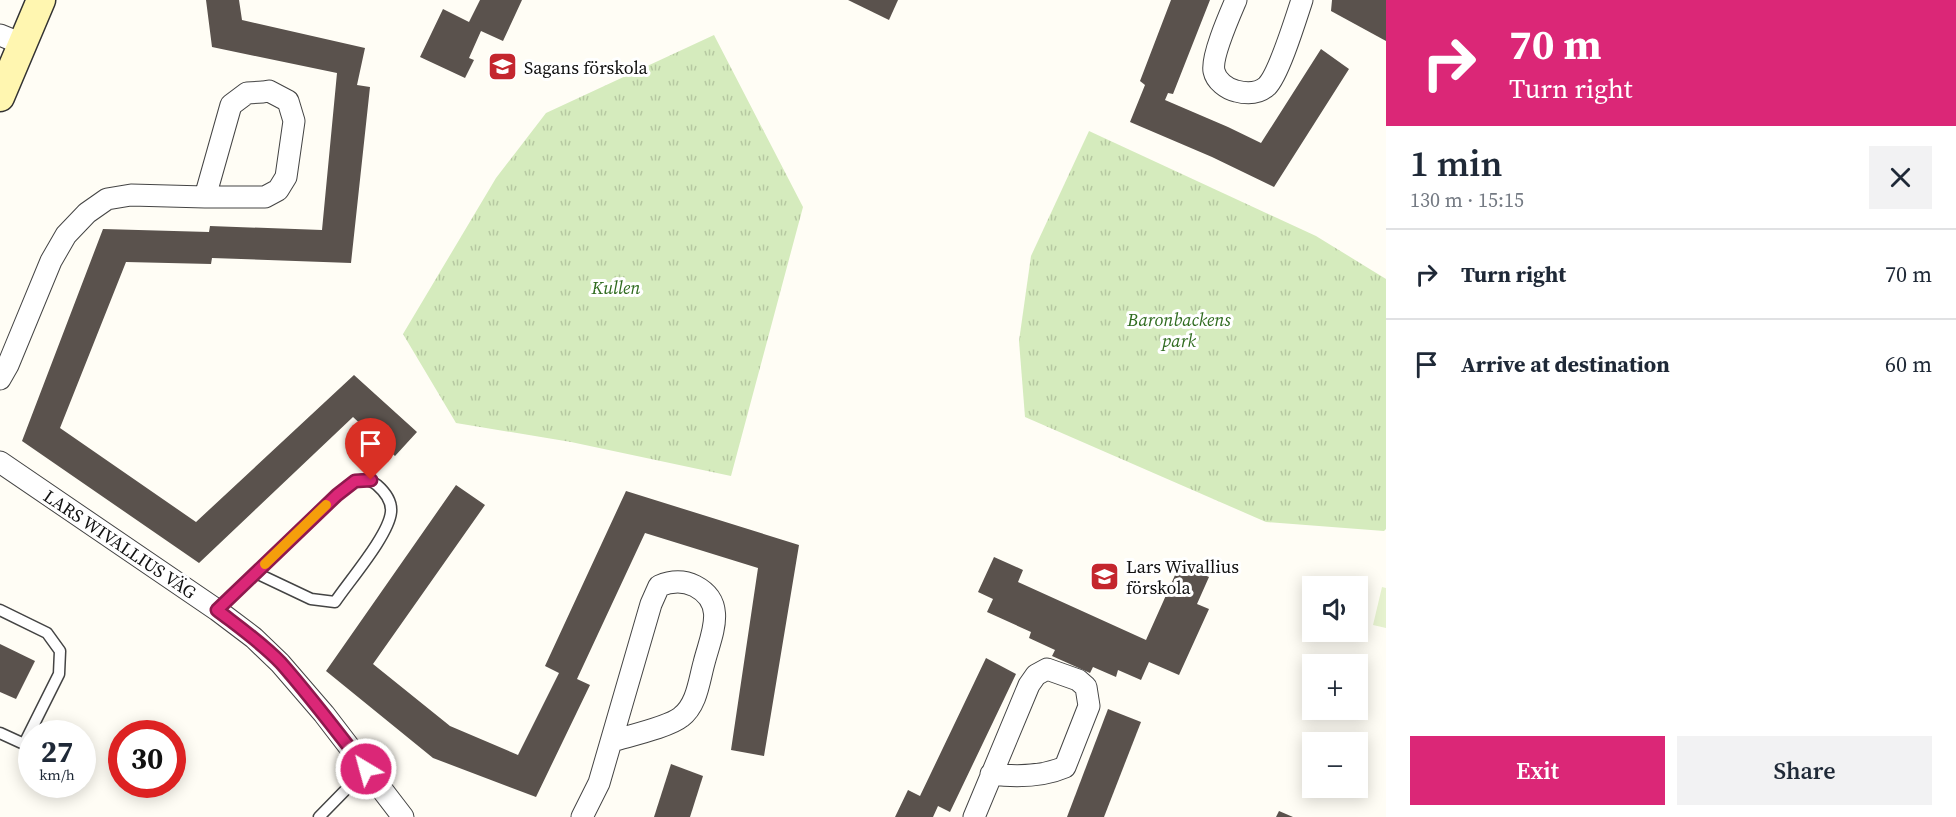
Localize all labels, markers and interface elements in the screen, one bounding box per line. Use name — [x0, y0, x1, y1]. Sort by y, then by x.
text: 70 m — [1509, 15, 1602, 73]
icon: right — [1410, 24, 1488, 102]
school or university icon: Sagans förskola — [487, 51, 519, 83]
place label: Sagans förskola — [524, 55, 649, 80]
text: Turn right — [1509, 70, 1633, 107]
text: 1 min — [1410, 139, 1502, 188]
button: close — [1869, 146, 1932, 209]
text: 130 m · 15:15 — [1410, 186, 1524, 214]
icon: right — [1410, 258, 1443, 291]
text: Turn right — [1461, 259, 1566, 289]
text: 70 m — [1885, 259, 1932, 289]
park label: Kullen — [590, 275, 641, 300]
park label: Baronbackens park — [1126, 307, 1231, 353]
icon: arrive — [1410, 348, 1443, 381]
text: Arrive at destination — [1461, 349, 1670, 379]
text: 60 m — [1885, 349, 1932, 379]
pin — [345, 418, 396, 480]
icon: arrive — [354, 427, 387, 460]
street label: LARS WIVALLIUS VÄG — [39, 483, 201, 605]
place label: Lars Wivallius förskola — [1126, 554, 1239, 600]
school or university icon: Lars Wivallius förskola — [1089, 560, 1121, 592]
map controls — [1302, 576, 1368, 798]
button: sound — [1302, 576, 1368, 642]
button: + — [1302, 654, 1368, 720]
speed limit sign: 30 — [108, 720, 186, 798]
text: 27 — [41, 731, 73, 772]
button: − — [1302, 732, 1368, 798]
button: Exit — [1410, 736, 1665, 805]
button: Share — [1677, 736, 1932, 805]
position arrow — [334, 737, 398, 801]
text: km/h — [39, 764, 75, 785]

